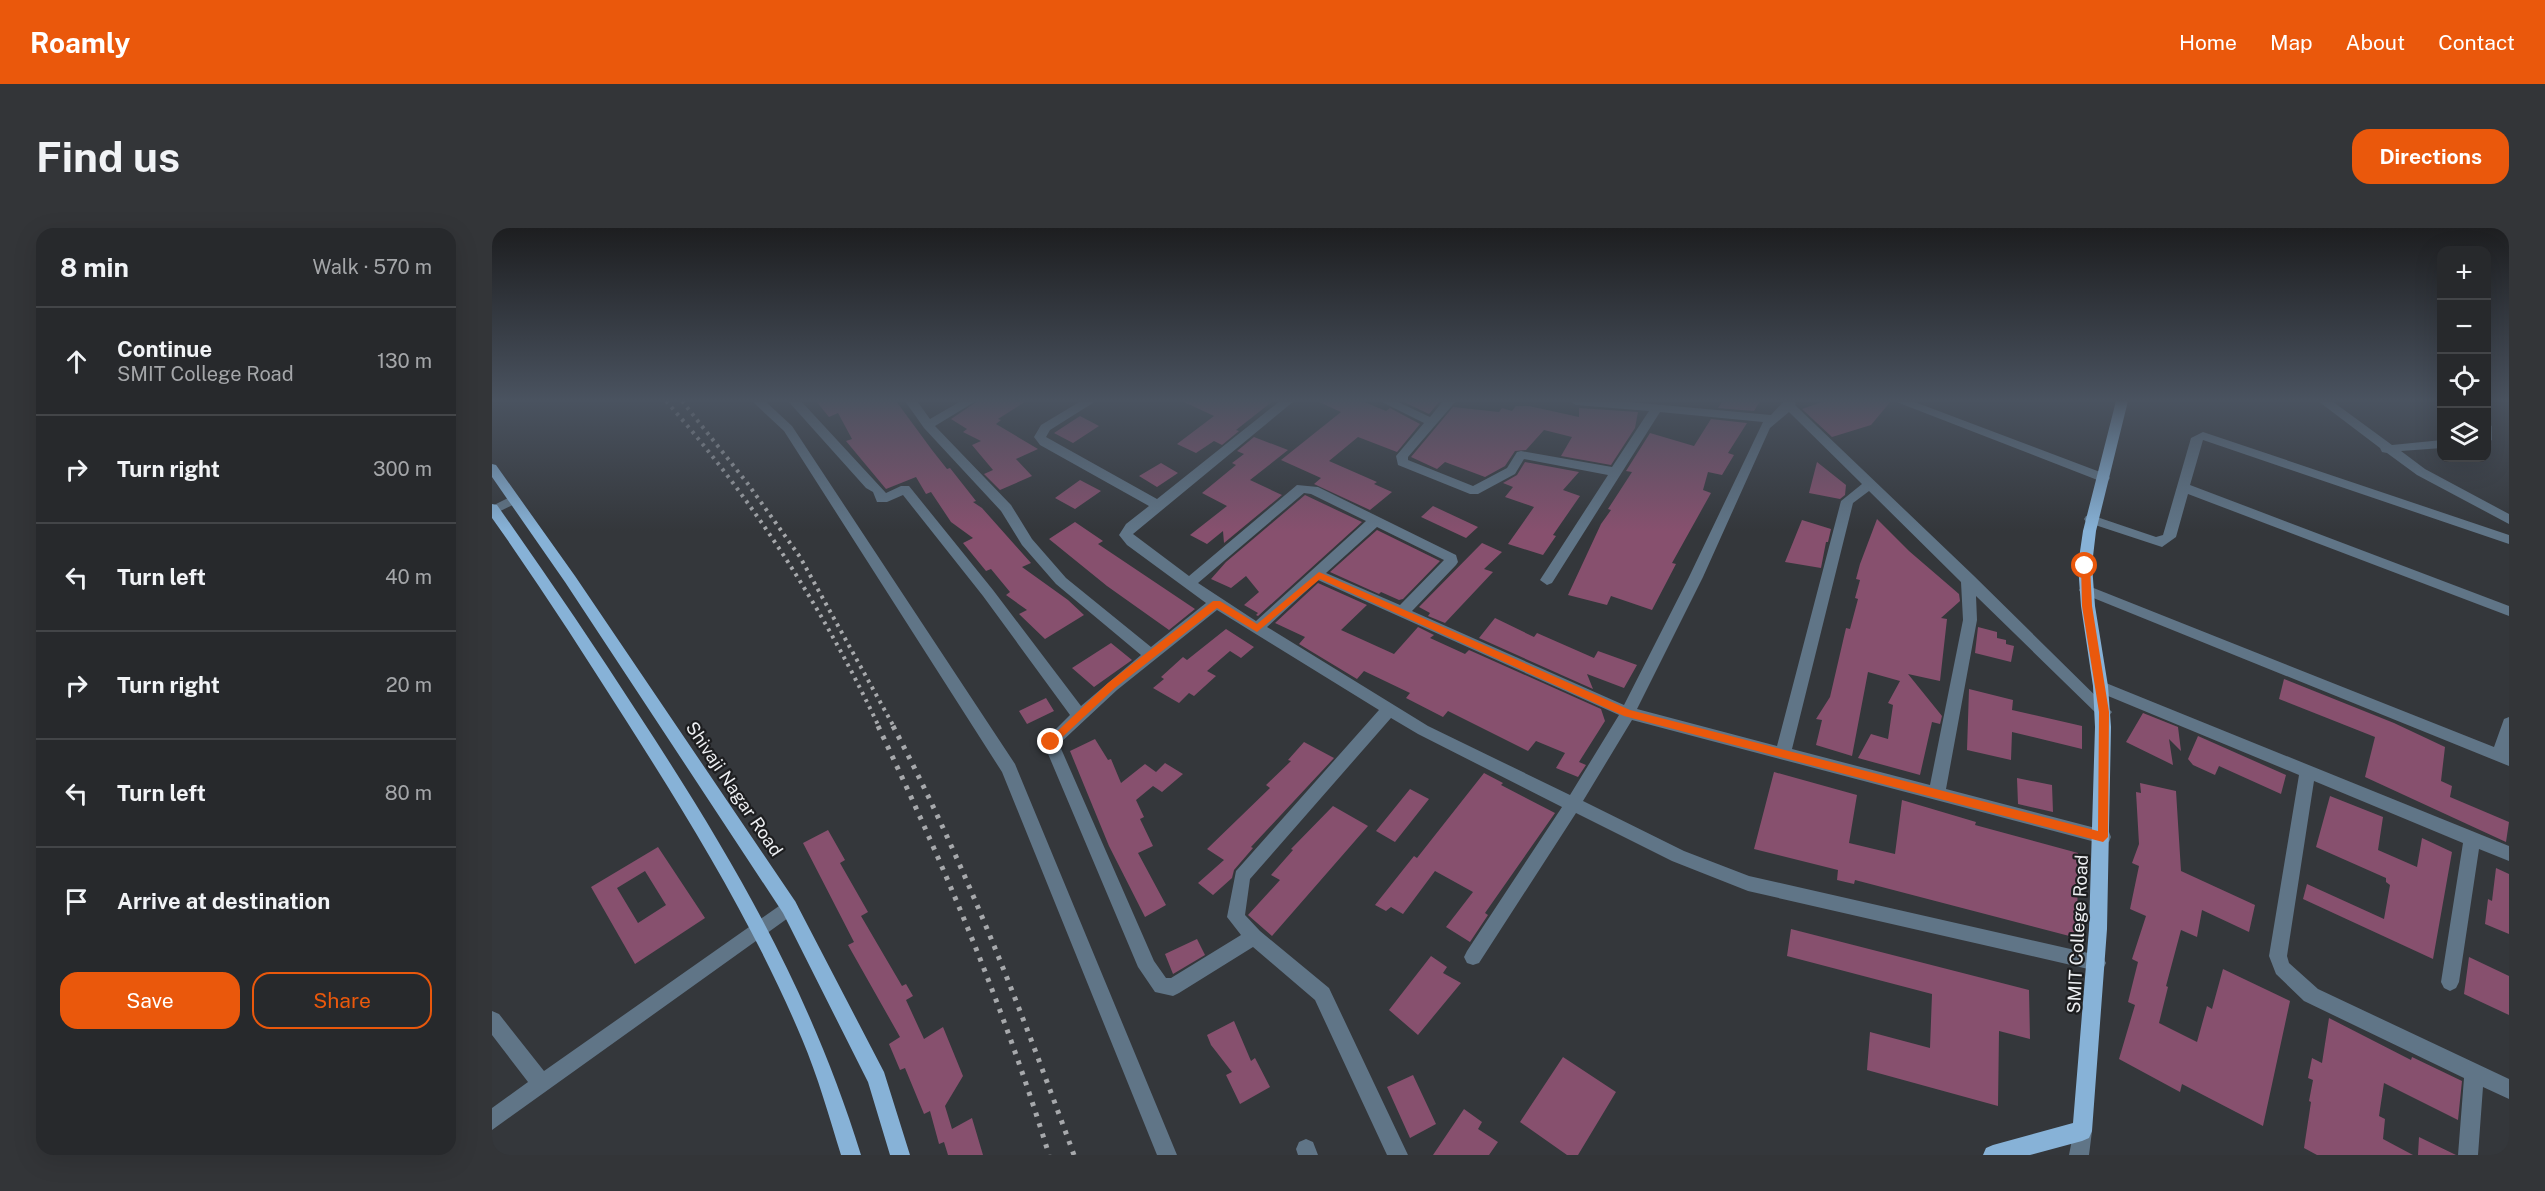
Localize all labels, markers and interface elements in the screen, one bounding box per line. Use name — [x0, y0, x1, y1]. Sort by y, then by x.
text: Roamly — [30, 26, 130, 59]
text: Home — [2179, 30, 2237, 55]
text: Map — [2270, 30, 2313, 55]
text: About — [2346, 30, 2405, 55]
text: Contact — [2438, 30, 2515, 55]
button: Directions — [2352, 129, 2509, 184]
text: Find us — [36, 132, 180, 181]
map controls — [2437, 246, 2491, 462]
button: + — [2437, 246, 2491, 300]
text: 8 min — [60, 252, 129, 283]
text: Walk · 570 m — [313, 255, 432, 279]
button: − — [2437, 300, 2491, 354]
text: Continue — [117, 336, 212, 362]
icon: ahead — [60, 345, 93, 378]
text: 130 m — [377, 349, 432, 373]
button: locate — [2437, 354, 2491, 408]
text: SMIT College Road — [117, 362, 294, 386]
button: layers — [2437, 408, 2491, 462]
icon: right — [60, 453, 93, 486]
text: Turn right — [117, 456, 220, 482]
text: 300 m — [373, 457, 432, 481]
route start — [2071, 552, 2097, 578]
icon: left — [60, 561, 93, 594]
text: Turn left — [117, 564, 206, 590]
text: 40 m — [385, 565, 432, 589]
icon: right — [60, 669, 93, 702]
text: Turn right — [117, 672, 220, 698]
text: 20 m — [386, 673, 432, 697]
street label: Shivaji Nagar Road — [682, 717, 787, 860]
route end — [1037, 728, 1063, 754]
icon: left — [60, 777, 93, 810]
text: Turn left — [117, 780, 206, 806]
text: 80 m — [385, 781, 432, 805]
street label: SMIT College Road — [2063, 854, 2092, 1014]
icon: arrive — [60, 885, 93, 918]
text: Arrive at destination — [117, 888, 330, 914]
button: Save — [60, 972, 240, 1029]
button: Share — [252, 972, 432, 1029]

